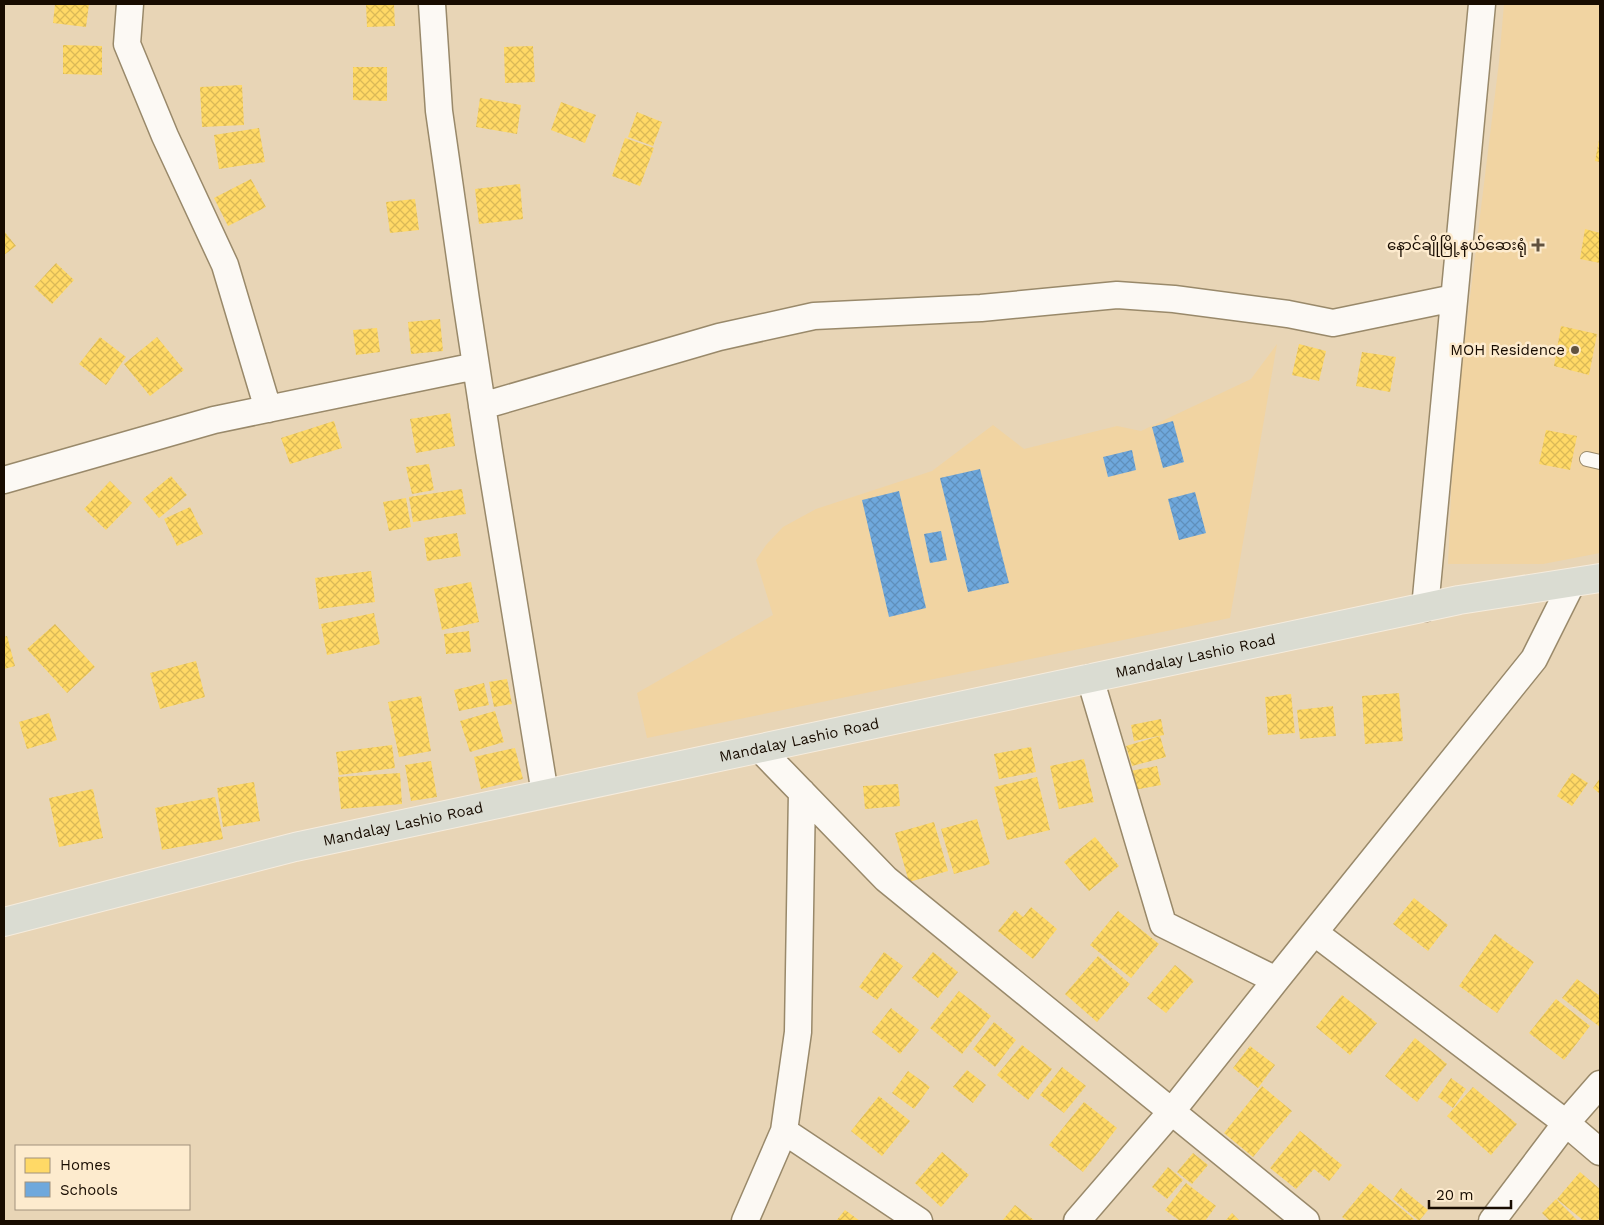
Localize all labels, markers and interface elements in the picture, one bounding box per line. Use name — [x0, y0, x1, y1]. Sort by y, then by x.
place label: နောင်ချိုမြို့နယ်ဆေးရုံ — [1387, 235, 1527, 257]
marker: နောင်ချိုမြို့နယ်ဆေးရုံ — [1531, 238, 1545, 252]
place label: MOH Residence — [1450, 341, 1565, 359]
marker: MOH Residence — [1569, 344, 1581, 356]
street label: Mandalay Lashio Road — [1114, 630, 1277, 682]
street label: Mandalay Lashio Road — [718, 714, 881, 766]
street label: Mandalay Lashio Road — [321, 798, 485, 850]
legend — [15, 1145, 190, 1210]
text: Homes — [60, 1156, 111, 1174]
scale bar — [1429, 1178, 1512, 1210]
text: Schools — [60, 1181, 118, 1199]
text: 20 m — [1436, 1186, 1474, 1204]

